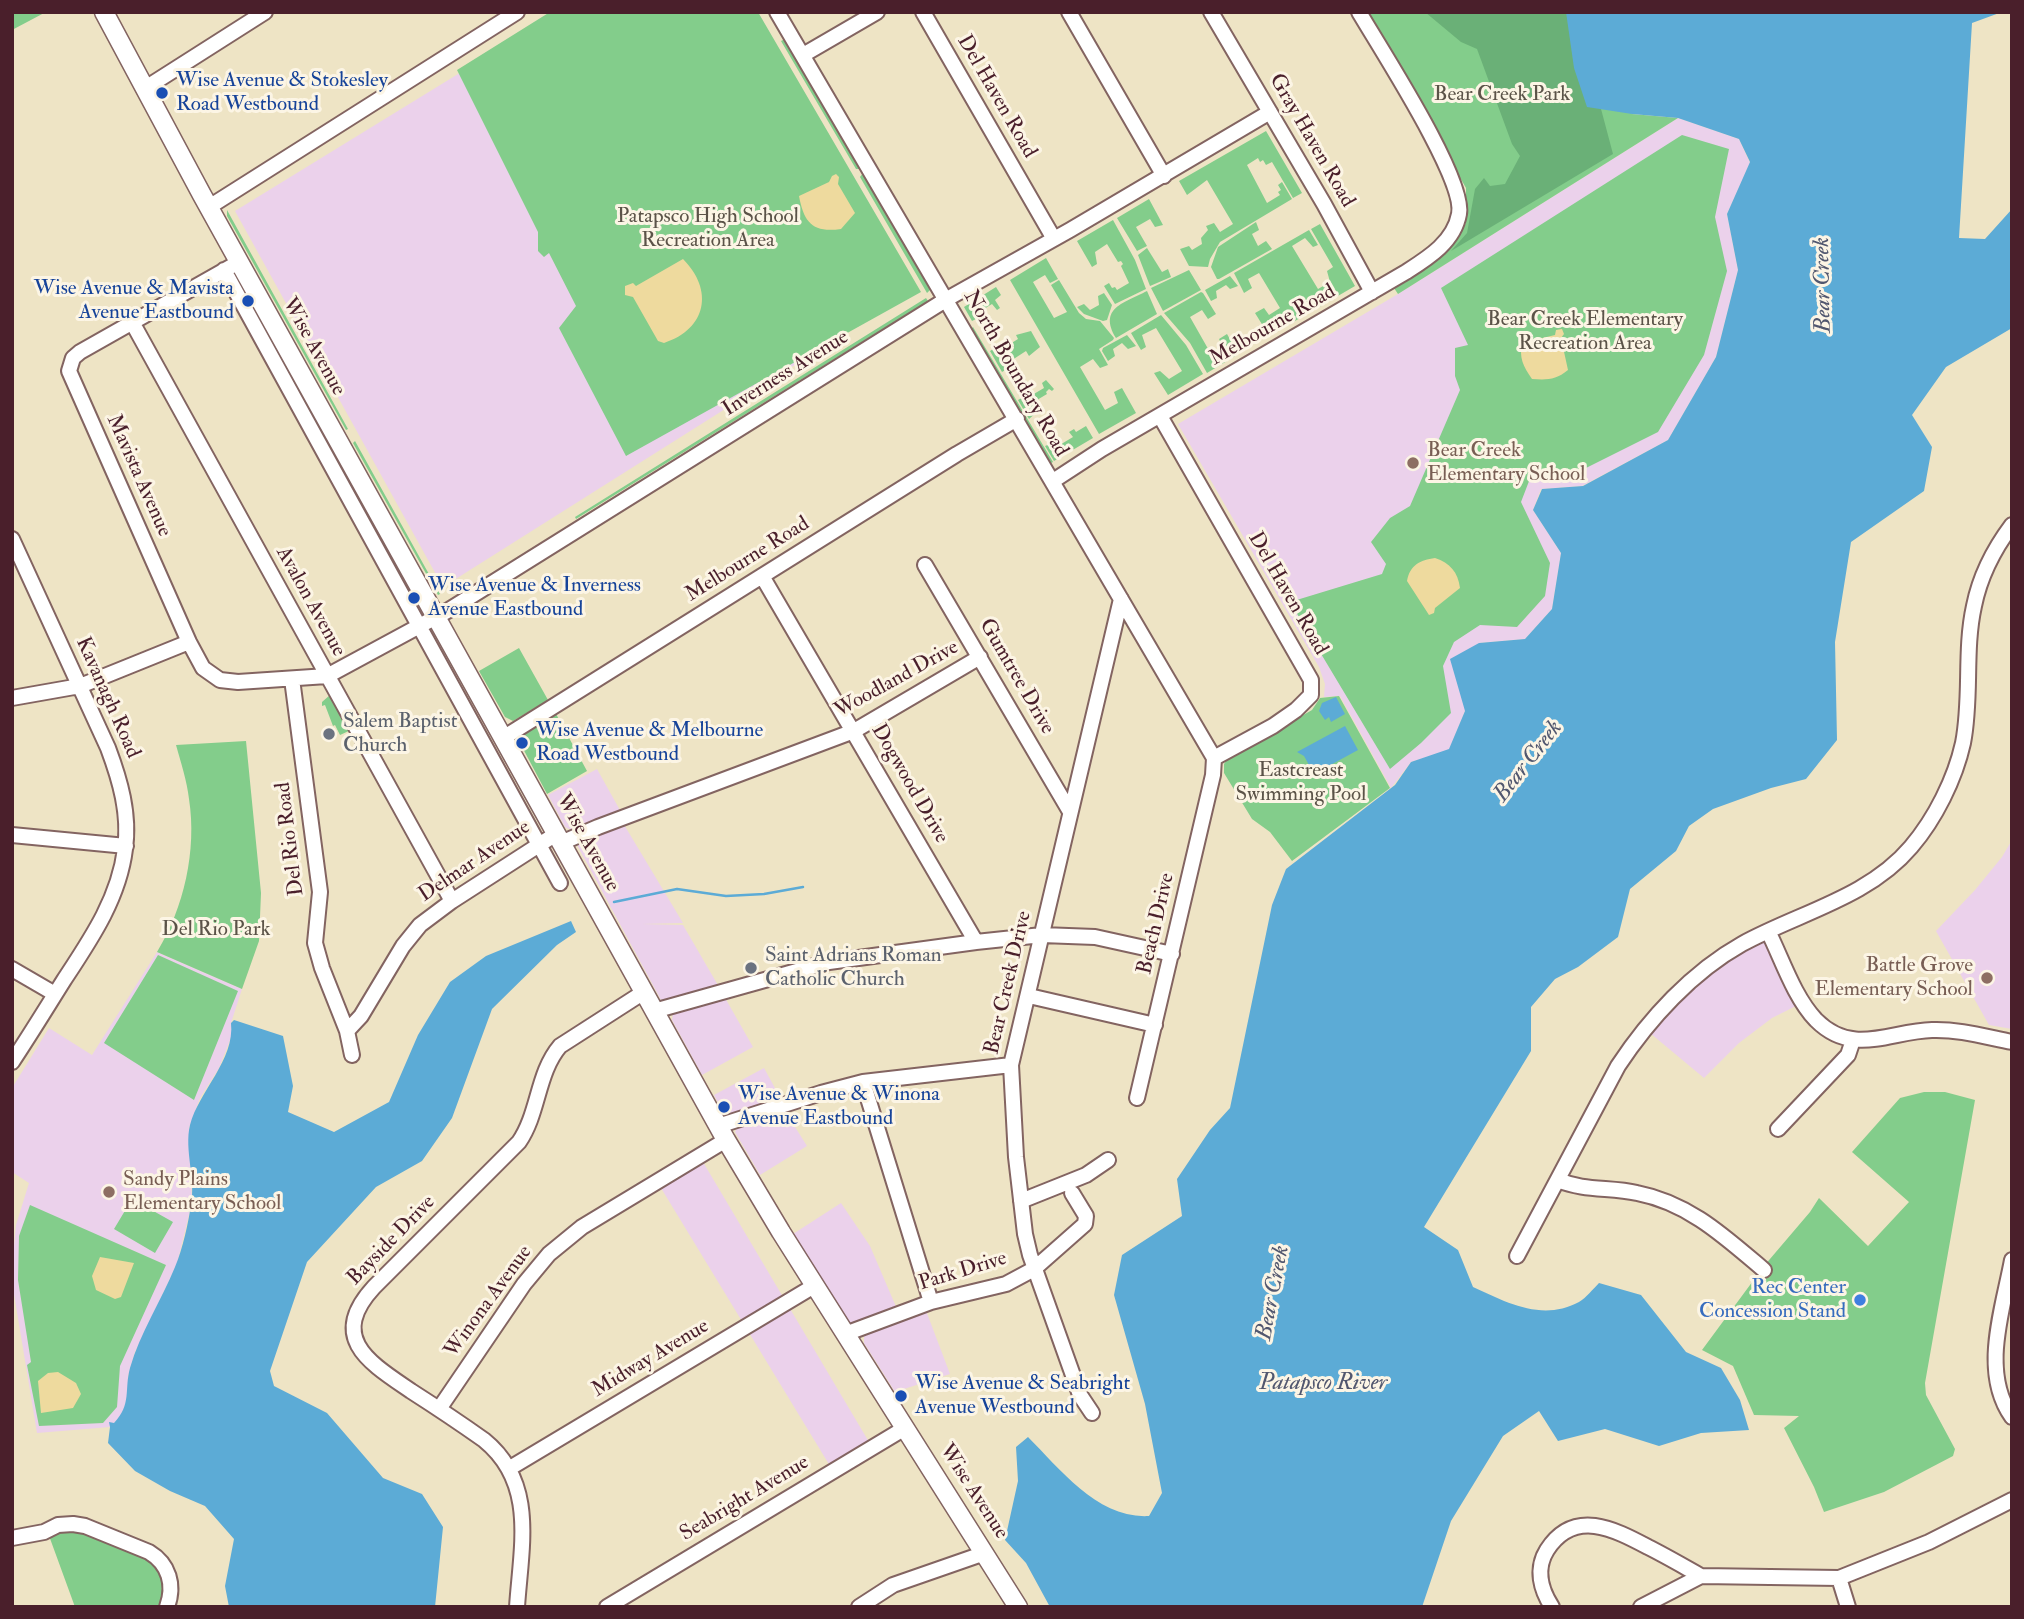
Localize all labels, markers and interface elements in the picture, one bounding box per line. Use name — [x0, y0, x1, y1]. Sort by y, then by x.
street label: Del Haven Road — [951, 31, 1041, 163]
place label: Wise Avenue & Stokesley Road Westbound — [176, 68, 388, 118]
street label: Gray Haven Road — [1263, 70, 1359, 212]
park label: Bear Creek Park — [1434, 82, 1570, 108]
marker: Wise Avenue & Stokesley Road Westbound — [154, 85, 170, 101]
park label: Patapsco High School Recreation Area — [617, 204, 799, 254]
water label: Bear Creek — [1809, 237, 1839, 333]
place label: Wise Avenue & Mavista Avenue Eastbound — [34, 276, 234, 326]
street label: Melbourne Road — [1206, 280, 1340, 372]
street label: North Boundary Road — [957, 286, 1073, 462]
marker: Wise Avenue & Mavista Avenue Eastbound — [240, 293, 256, 309]
street label: Wise Avenue — [276, 294, 350, 400]
park label: Bear Creek Elementary Recreation Area — [1487, 307, 1683, 357]
street label: Inverness Avenue — [718, 325, 854, 423]
street label: Mavista Avenue — [100, 411, 176, 541]
place label: Bear Creek Elementary School — [1427, 438, 1585, 488]
marker: Bear Creek Elementary School — [1405, 455, 1421, 471]
street label: Melbourne Road — [682, 512, 814, 608]
street label: Del Haven Road — [1242, 528, 1332, 660]
street label: Avalon Avenue — [269, 543, 351, 661]
place label: Wise Avenue & Inverness Avenue Eastbound — [428, 573, 641, 623]
marker: Wise Avenue & Inverness Avenue Eastbound — [406, 590, 422, 606]
street label: Gumtree Drive — [973, 615, 1059, 739]
street label: Kavanagh Road — [69, 634, 145, 762]
street label: Woodland Drive — [831, 636, 963, 724]
place label: Salem Baptist Church — [343, 709, 458, 759]
water label: Bear Creek — [1489, 716, 1569, 808]
place label: Wise Avenue & Melbourne Road Westbound — [536, 718, 763, 768]
street label: Dogwood Drive — [865, 720, 953, 848]
marker: Salem Baptist Church — [321, 726, 337, 742]
marker: Wise Avenue & Melbourne Road Westbound — [514, 735, 530, 751]
park label: Eastcreast Swimming Pool — [1236, 758, 1366, 808]
street label: Del Rio Road — [272, 781, 310, 897]
street label: Wise Avenue — [550, 790, 624, 896]
street label: Delmar Avenue — [414, 815, 536, 909]
street label: Beach Drive — [1133, 871, 1181, 977]
street label: Bear Creek Drive — [980, 909, 1038, 1057]
park label: Del Rio Park — [162, 917, 270, 943]
place label: Saint Adrians Roman Catholic Church — [765, 943, 942, 993]
place label: Battle Grove Elementary School — [1815, 953, 1973, 1003]
marker: Saint Adrians Roman Catholic Church — [743, 960, 759, 976]
marker: Battle Grove Elementary School — [1979, 970, 1995, 986]
place label: Wise Avenue & Winona Avenue Eastbound — [738, 1082, 940, 1132]
marker: Wise Avenue & Winona Avenue Eastbound — [716, 1099, 732, 1115]
place label: Sandy Plains Elementary School — [123, 1167, 281, 1217]
marker: Sandy Plains Elementary School — [101, 1184, 117, 1200]
street label: Bayside Drive — [343, 1191, 441, 1291]
street label: Winona Avenue — [440, 1241, 538, 1363]
water label: Bear Creek — [1251, 1243, 1297, 1343]
street label: Park Drive — [916, 1247, 1010, 1297]
place label: Rec Center Concession Stand — [1699, 1275, 1846, 1325]
marker: Rec Center Concession Stand — [1852, 1292, 1868, 1308]
street label: Midway Avenue — [588, 1314, 714, 1404]
water label: Patapsco River — [1259, 1370, 1387, 1398]
place label: Wise Avenue & Seabright Avenue Westbound — [915, 1371, 1130, 1421]
marker: Wise Avenue & Seabright Avenue Westbound — [893, 1388, 909, 1404]
street label: Wise Avenue — [933, 1440, 1013, 1544]
street label: Seabright Avenue — [676, 1451, 814, 1547]

